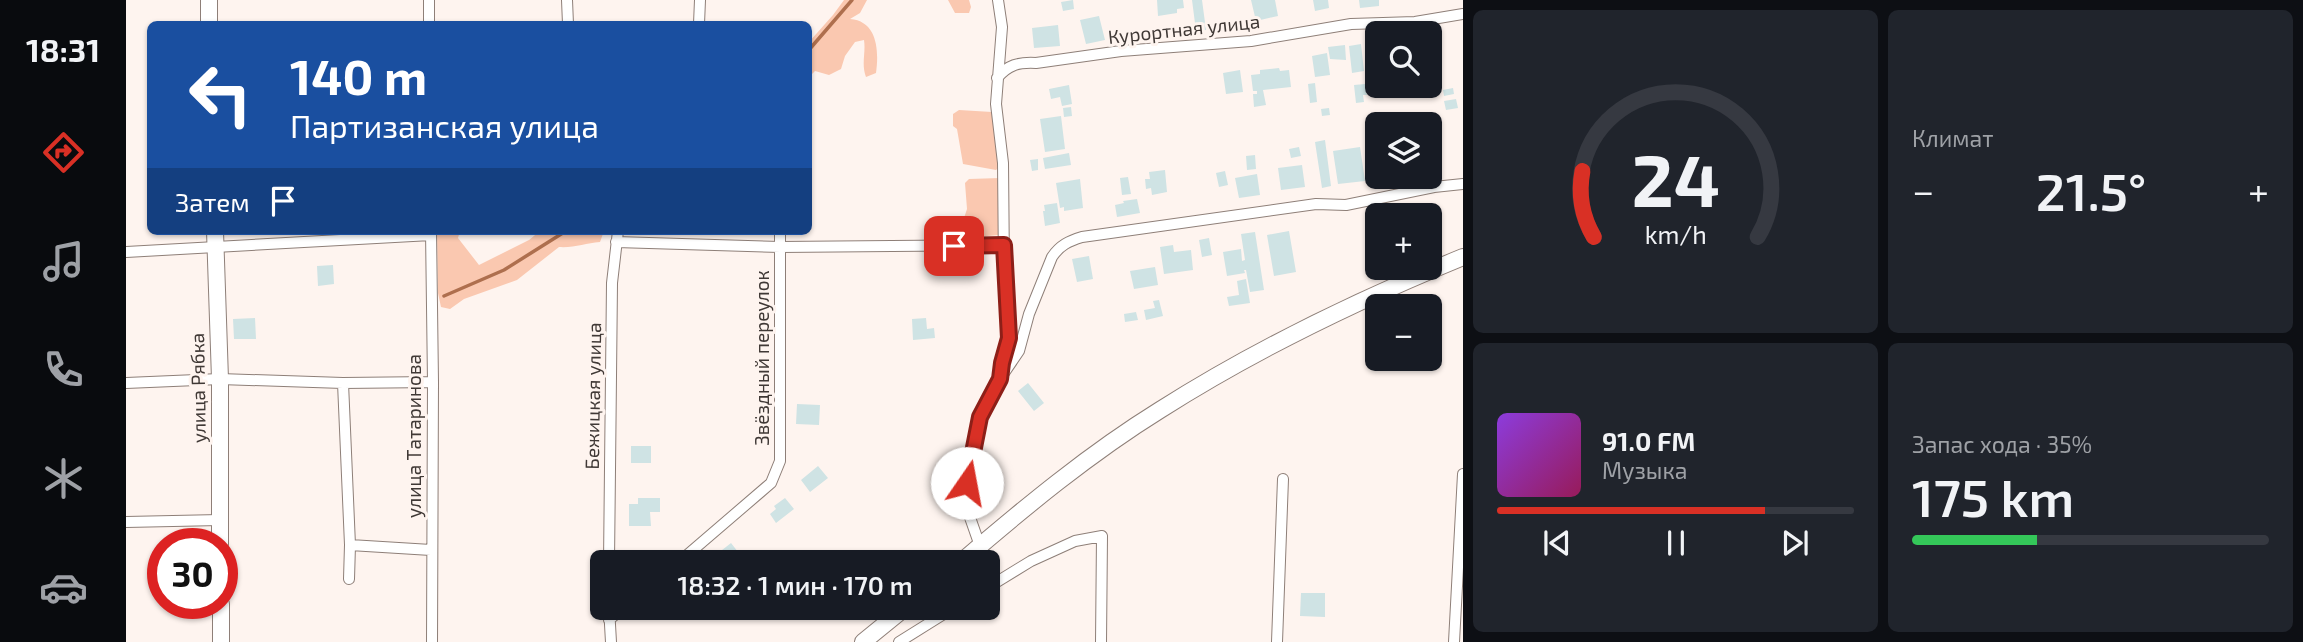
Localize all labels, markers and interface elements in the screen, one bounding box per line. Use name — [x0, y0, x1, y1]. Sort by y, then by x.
street label: Курортная улица — [1107, 9, 1261, 49]
map controls — [1365, 21, 1442, 371]
button: search — [1365, 21, 1442, 98]
text: 18:31 — [26, 30, 100, 68]
text: 140 m — [290, 46, 427, 105]
icon: left — [175, 49, 266, 140]
text: Партизанская улица — [290, 106, 599, 144]
button: layers — [1365, 112, 1442, 189]
text: Климат — [1912, 124, 1993, 152]
icon: directions — [39, 128, 88, 177]
text: 24 — [1631, 135, 1720, 223]
text: 21.5° — [2036, 159, 2146, 221]
text: − — [1912, 167, 1934, 213]
text: + — [2248, 167, 2269, 213]
icon: arrive — [264, 182, 302, 220]
text: Затем — [175, 186, 250, 217]
button: + — [1365, 203, 1442, 280]
pin — [924, 216, 984, 276]
text: km/h — [1644, 219, 1707, 249]
icon: arrive — [935, 227, 973, 265]
icon: music — [39, 237, 88, 286]
street label: Звёздный переулок — [750, 270, 774, 446]
button: − — [1365, 294, 1442, 371]
street label: Бежицкая улица — [580, 322, 606, 470]
street label: улица Рябка — [185, 333, 211, 443]
icon: phone — [39, 345, 88, 394]
street label: улица Татаринова — [402, 354, 426, 518]
text: 91.0 FM — [1602, 425, 1695, 456]
text: Запас хода · 35% — [1912, 430, 2092, 458]
position arrow — [930, 446, 1004, 520]
icon: climate — [39, 454, 88, 503]
text: Музыка — [1602, 456, 1687, 484]
text: 175 km — [1912, 465, 2074, 527]
icon: previous — [1538, 524, 1576, 562]
icon: pause — [1657, 524, 1695, 562]
icon: next — [1776, 524, 1814, 562]
speed limit sign: 30 — [147, 528, 238, 619]
icon: car — [39, 563, 88, 612]
text: 18:32 · 1 мин · 170 m — [678, 569, 913, 600]

